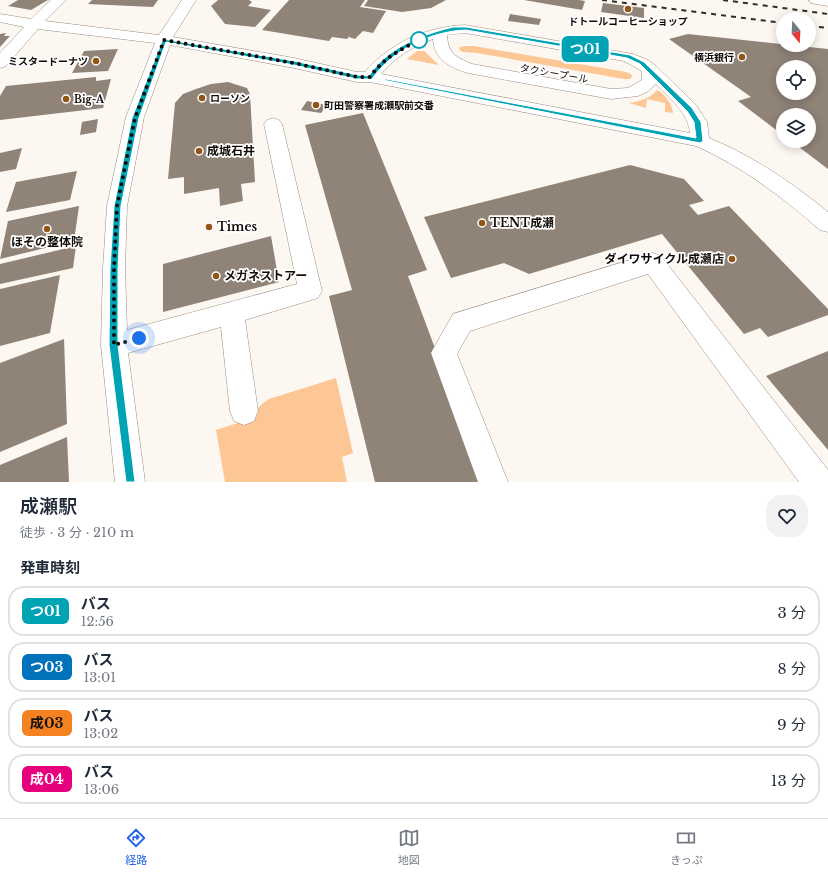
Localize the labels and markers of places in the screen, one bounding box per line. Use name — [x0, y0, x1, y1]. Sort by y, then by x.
marker: ドトールコーヒーショップ — [623, 4, 633, 14]
place label: ドトールコーヒーショップ — [568, 15, 688, 28]
unlabelled marker — [410, 31, 428, 49]
place label: 横浜銀行 — [694, 51, 734, 64]
marker: 横浜銀行 — [737, 52, 747, 62]
place label: ミスタードーナツ — [8, 55, 88, 68]
marker: ミスタードーナツ — [91, 56, 101, 66]
place label: ローソン — [210, 92, 250, 105]
place label: Big-A — [74, 93, 105, 106]
marker: ローソン — [197, 93, 207, 103]
marker: Big-A — [61, 94, 71, 104]
place label: 町田警察署成瀬駅前交番 — [324, 99, 434, 112]
marker: 町田警察署成瀬駅前交番 — [311, 100, 321, 110]
place label: 成城石井 — [207, 143, 255, 158]
marker: 成城石井 — [194, 146, 204, 156]
place label: TENT成瀬 — [490, 215, 554, 230]
marker: TENT成瀬 — [477, 218, 487, 228]
place label: Times — [217, 219, 257, 234]
marker: Times — [204, 222, 214, 232]
marker: ほその整体院 — [42, 224, 52, 234]
place label: ほその整体院 — [11, 234, 83, 249]
place label: ダイワサイクル成瀬店 — [605, 251, 724, 266]
marker: ダイワサイクル成瀬店 — [727, 254, 737, 264]
place label: メガネストアー — [224, 268, 307, 283]
marker: メガネストアー — [211, 271, 221, 281]

